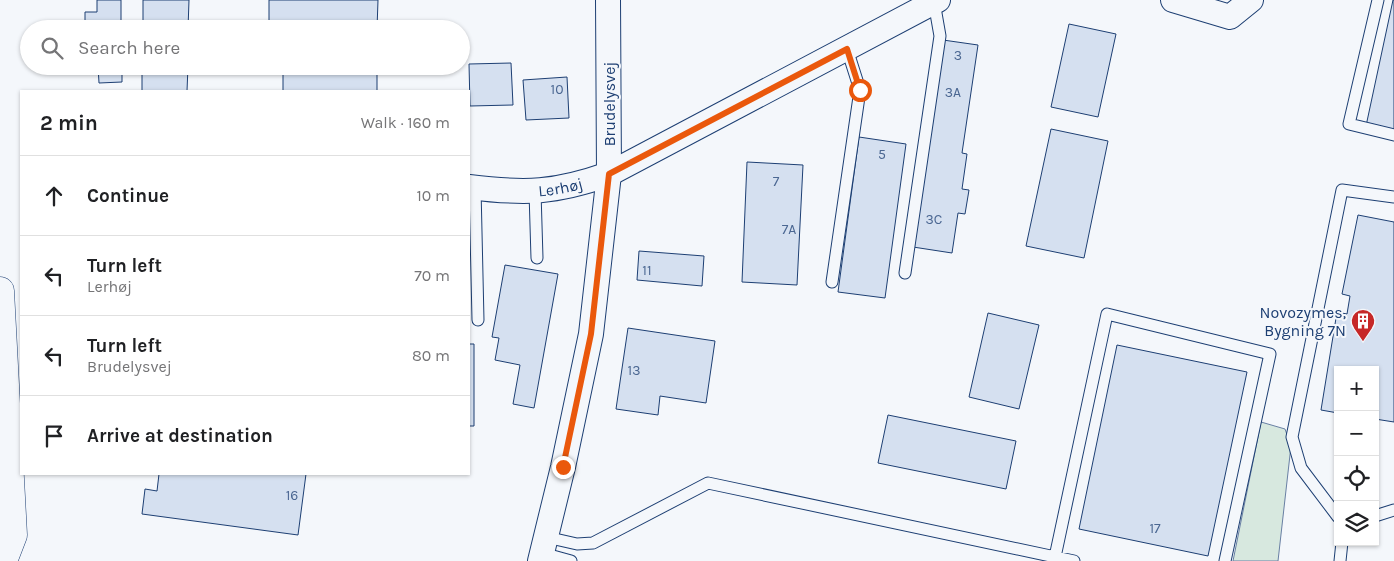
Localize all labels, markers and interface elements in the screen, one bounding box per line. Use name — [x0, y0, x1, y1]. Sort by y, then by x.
search box — [20, 20, 470, 75]
icon: search — [38, 34, 66, 62]
text: Search here — [78, 37, 180, 59]
house number: 3 — [954, 47, 962, 64]
street label: Brudelysvej — [600, 62, 619, 146]
route start — [849, 79, 872, 102]
house number: 10 — [551, 81, 563, 98]
house number: 3A — [945, 84, 961, 101]
text: 2 min — [40, 111, 98, 135]
text: Walk · 160 m — [361, 113, 450, 132]
house number: 5 — [878, 146, 886, 163]
house number: 7 — [773, 173, 780, 190]
street label: Lerhøj — [538, 174, 585, 200]
icon: ahead — [40, 182, 68, 210]
text: Continue — [87, 185, 169, 207]
text: 10 m — [416, 186, 450, 205]
house number: 3C — [926, 211, 942, 228]
house number: 7A — [782, 221, 796, 238]
text: Turn left — [87, 255, 162, 277]
icon: left — [40, 262, 68, 290]
house number: 11 — [642, 262, 652, 279]
text: 70 m — [414, 266, 450, 285]
text: Lerhøj — [87, 277, 132, 296]
place label: Novozymes, Bygning 7N — [1260, 303, 1346, 340]
building icon: Novozymes, Bygning 7N — [1350, 308, 1376, 342]
text: Turn left — [87, 335, 162, 357]
icon: left — [40, 342, 68, 370]
text: 80 m — [412, 346, 450, 365]
text: Brudelysvej — [87, 357, 172, 376]
house number: 13 — [628, 362, 640, 379]
map controls — [1334, 366, 1379, 546]
button: + — [1334, 366, 1379, 411]
button: − — [1334, 411, 1379, 456]
icon: arrive — [40, 422, 68, 450]
text: Arrive at destination — [87, 425, 273, 447]
route end — [552, 456, 575, 479]
button: locate — [1334, 456, 1379, 501]
house number: 16 — [286, 487, 298, 504]
button: layers — [1334, 501, 1379, 546]
house number: 17 — [1149, 520, 1161, 537]

